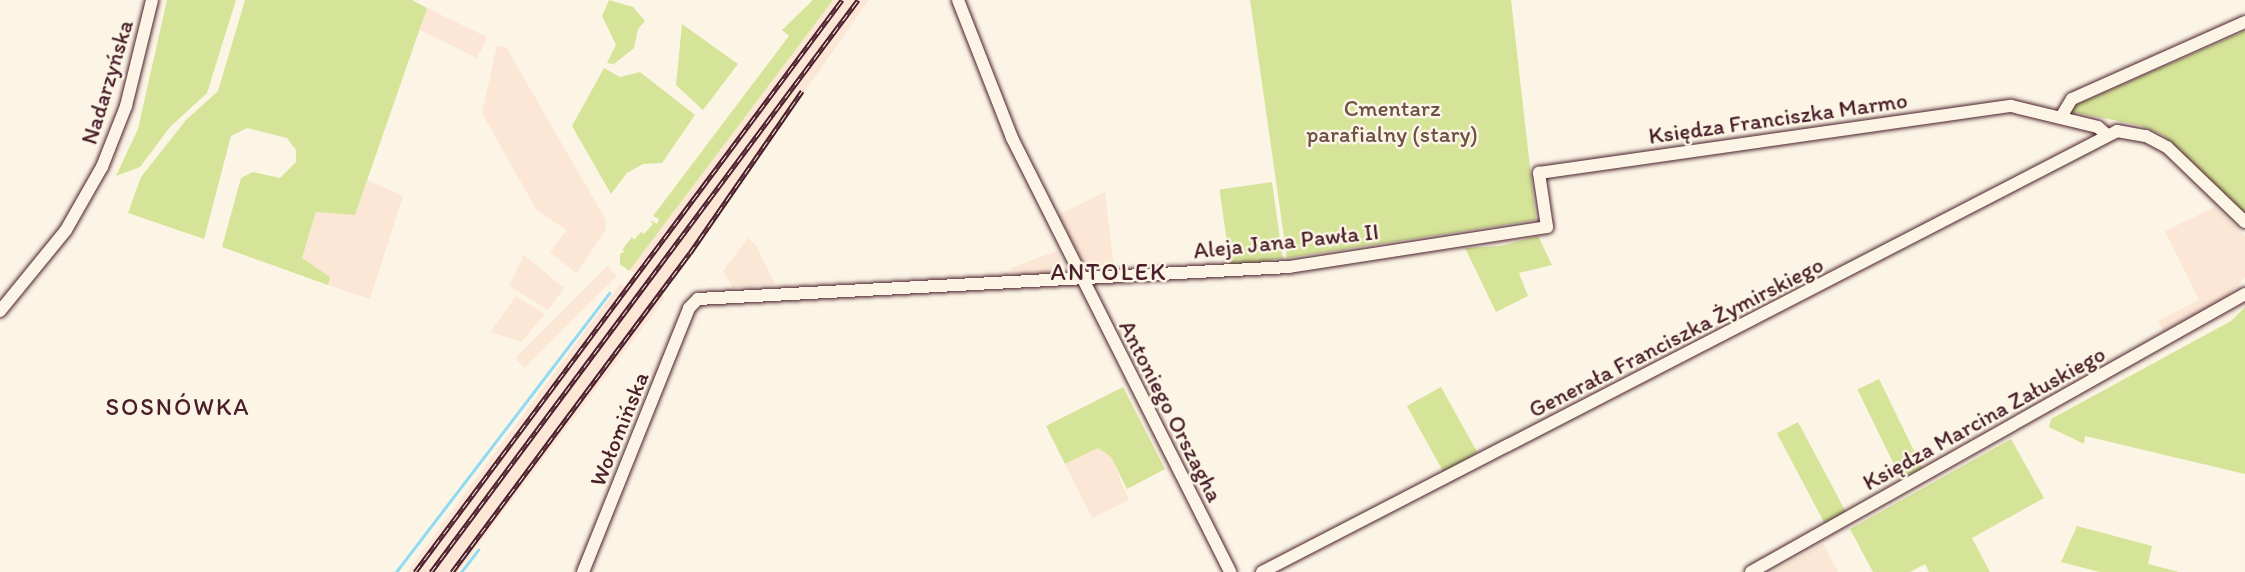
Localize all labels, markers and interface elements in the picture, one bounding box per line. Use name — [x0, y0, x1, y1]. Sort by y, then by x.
street label: Nadarzyńska — [75, 16, 139, 148]
street label: Księdza Franciszka Marmo — [1646, 86, 1910, 150]
park label: Cmentarz parafialny (stary) — [1306, 94, 1478, 148]
street label: Aleja Jana Pawła II — [1193, 218, 1379, 264]
street label: Generała Franciszka Żymirskiego — [1524, 251, 1828, 423]
district label: ANTOLEK — [1051, 258, 1167, 286]
street label: Antoniego Orszagha — [1113, 315, 1229, 507]
street label: Księdza Marcina Załuskiego — [1858, 340, 2110, 496]
street label: Wołomińska — [584, 368, 654, 490]
district label: SOSNÓWKA — [107, 393, 249, 421]

